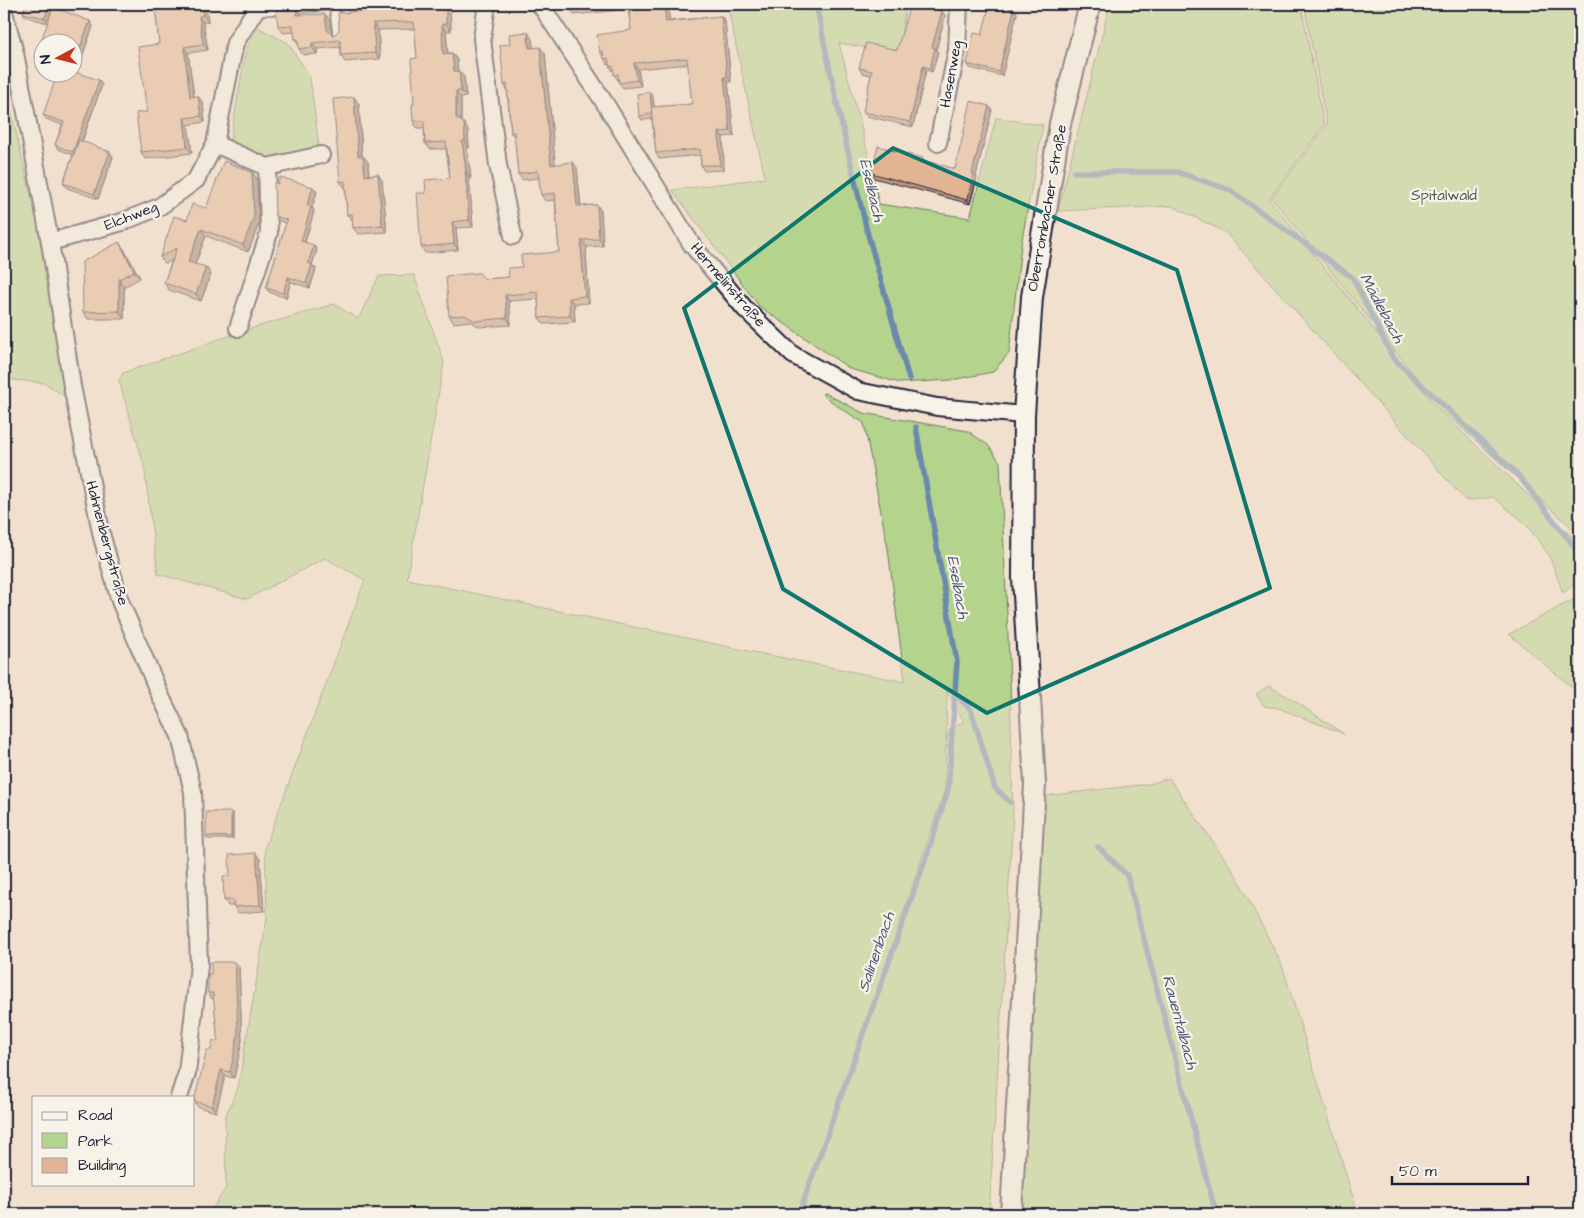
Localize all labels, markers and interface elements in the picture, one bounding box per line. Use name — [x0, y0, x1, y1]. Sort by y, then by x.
north arrow — [32, 32, 82, 82]
street label: Hasenweg — [935, 39, 968, 109]
text: N — [36, 54, 57, 65]
street label: Oberrombacher Straße — [1022, 123, 1072, 293]
water label: Eselbach — [854, 156, 890, 225]
park label: Spitalwald — [1411, 185, 1477, 206]
street label: Elchweg — [101, 196, 162, 237]
street label: Hermelinstraße — [685, 238, 771, 332]
water label: Mädlebach — [1354, 269, 1410, 348]
street label: Hahnenbergstraße — [79, 478, 134, 608]
water label: Eselbach — [942, 554, 975, 621]
water label: Salinenbach — [852, 908, 900, 995]
water label: Rauentalbach — [1157, 972, 1203, 1073]
legend — [32, 1096, 195, 1186]
text: Road — [78, 1105, 113, 1126]
text: Park — [78, 1131, 113, 1152]
scale bar — [1392, 1153, 1528, 1185]
text: Building — [78, 1155, 126, 1177]
text: 50 m — [1399, 1161, 1437, 1182]

